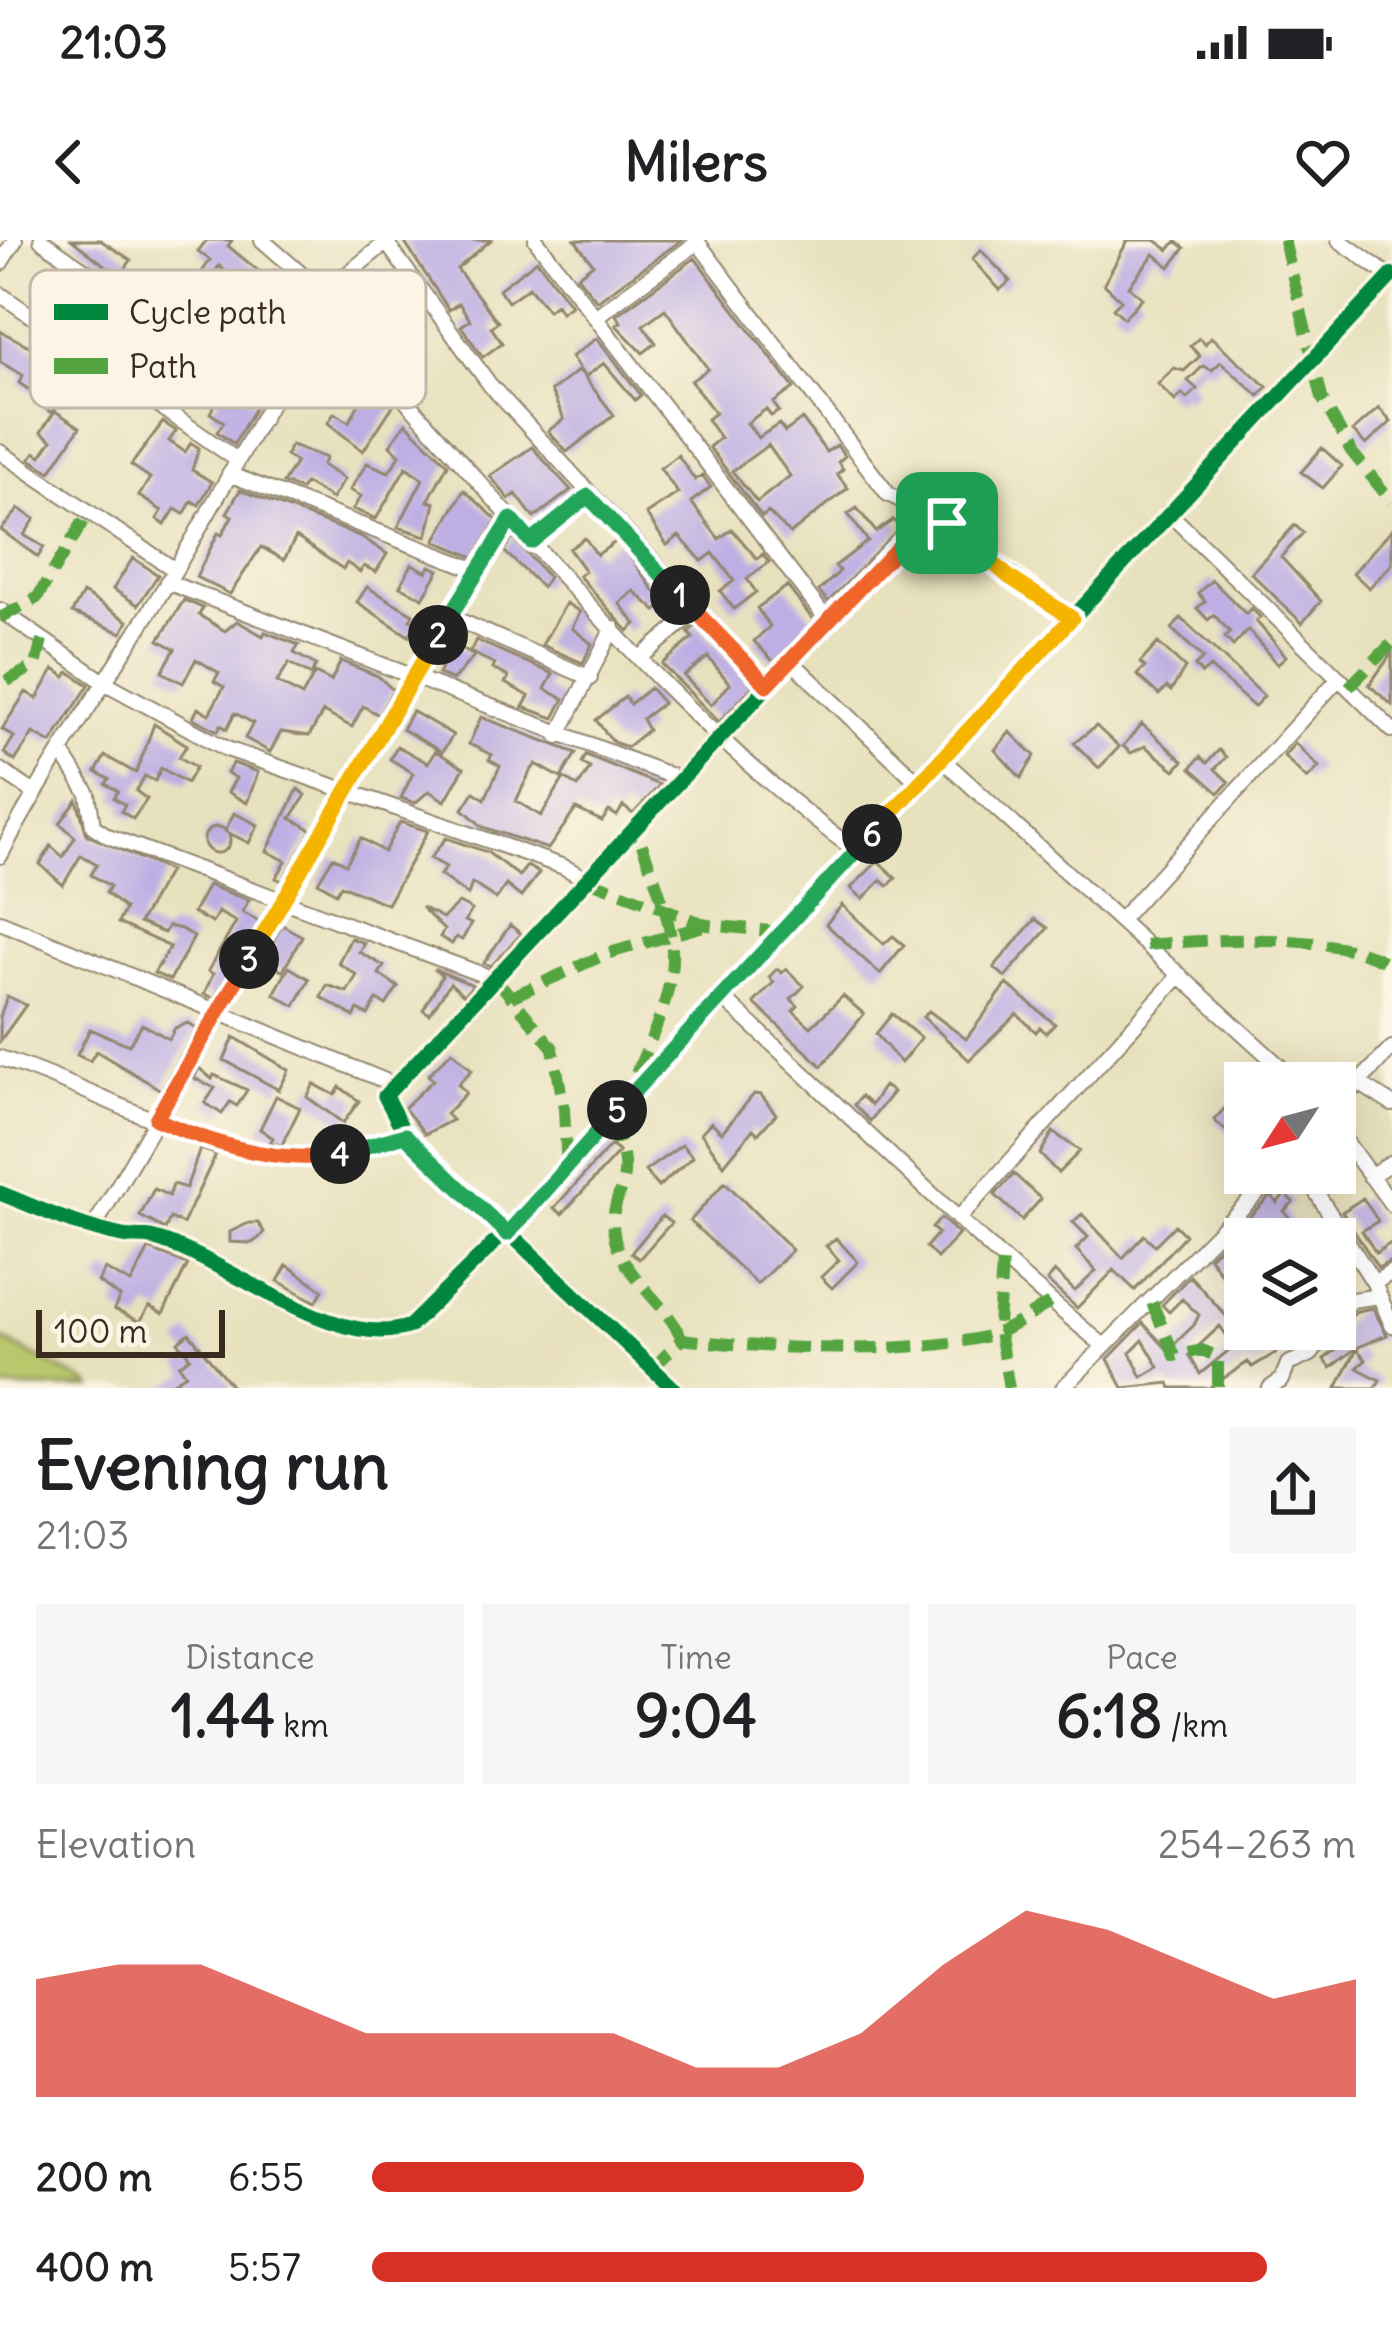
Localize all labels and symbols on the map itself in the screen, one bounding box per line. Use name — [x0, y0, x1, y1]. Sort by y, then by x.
legend — [30, 270, 426, 408]
text: Cycle path — [129, 291, 287, 333]
text: Path — [129, 345, 197, 387]
pin — [896, 472, 998, 574]
pin: 1 — [650, 565, 710, 625]
pin: 2 — [408, 605, 468, 665]
pin: 6 — [842, 804, 902, 864]
pin: 3 — [219, 929, 279, 989]
north arrow — [1224, 1062, 1356, 1194]
pin: 5 — [587, 1080, 647, 1140]
pin: 4 — [310, 1124, 370, 1184]
scale bar — [36, 1304, 225, 1357]

